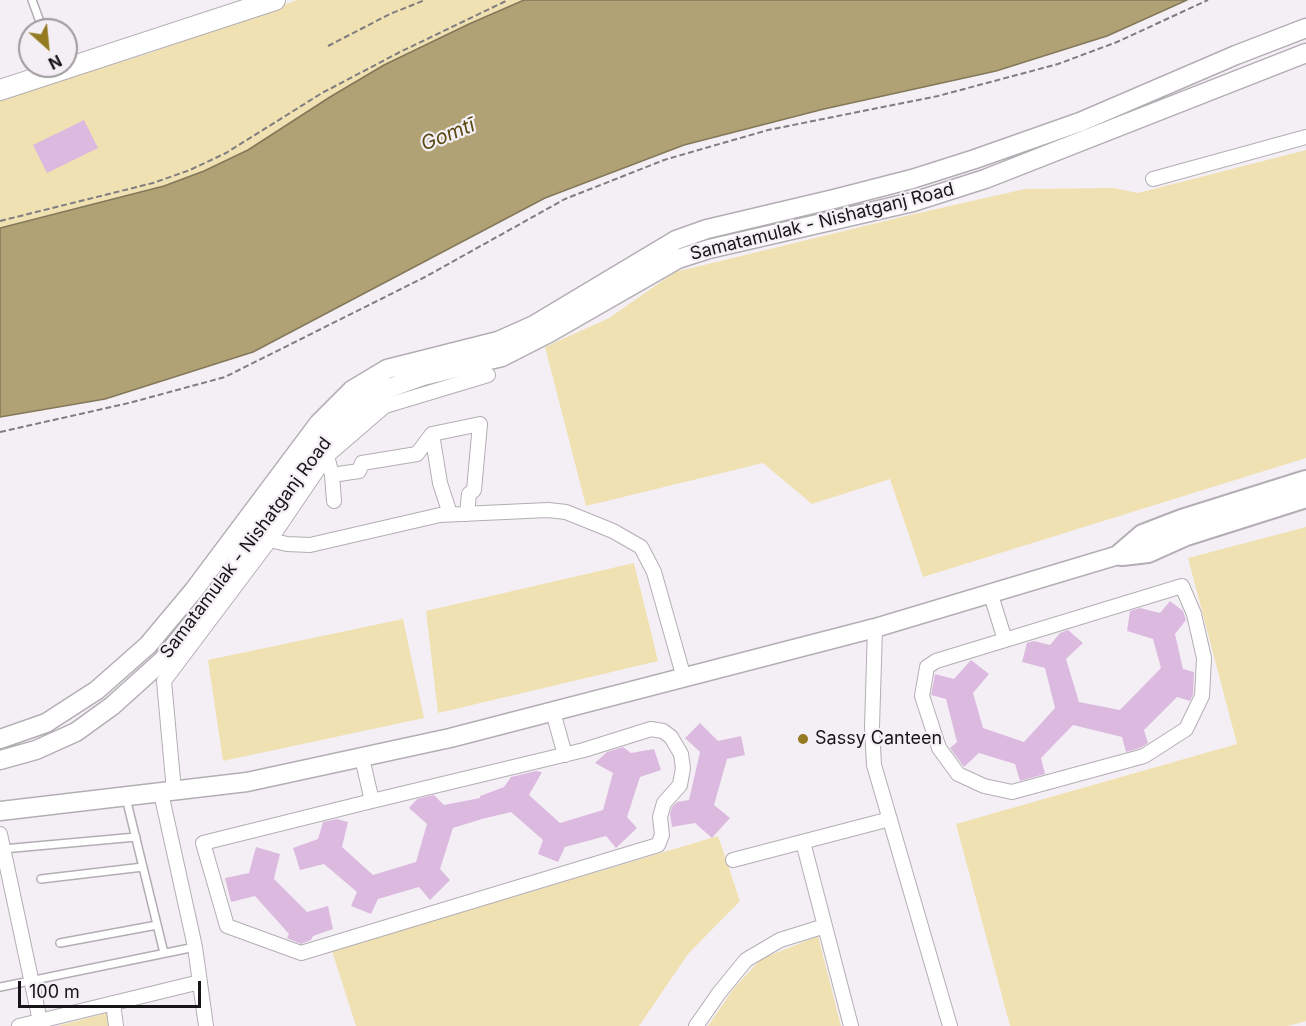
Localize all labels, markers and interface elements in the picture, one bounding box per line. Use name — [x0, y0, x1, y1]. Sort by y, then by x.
north arrow — [18, 18, 78, 78]
text: N — [45, 51, 65, 74]
water label: Gomtī — [418, 113, 478, 157]
street label: Samatamulak - Nishatganj Road — [688, 179, 956, 265]
street label: Samatamulak - Nishatganj Road — [156, 433, 336, 663]
place label: Sassy Canteen — [815, 728, 942, 750]
marker: Sassy Canteen — [796, 732, 810, 746]
scale bar — [21, 969, 204, 1007]
text: 100 m — [29, 981, 80, 1002]

